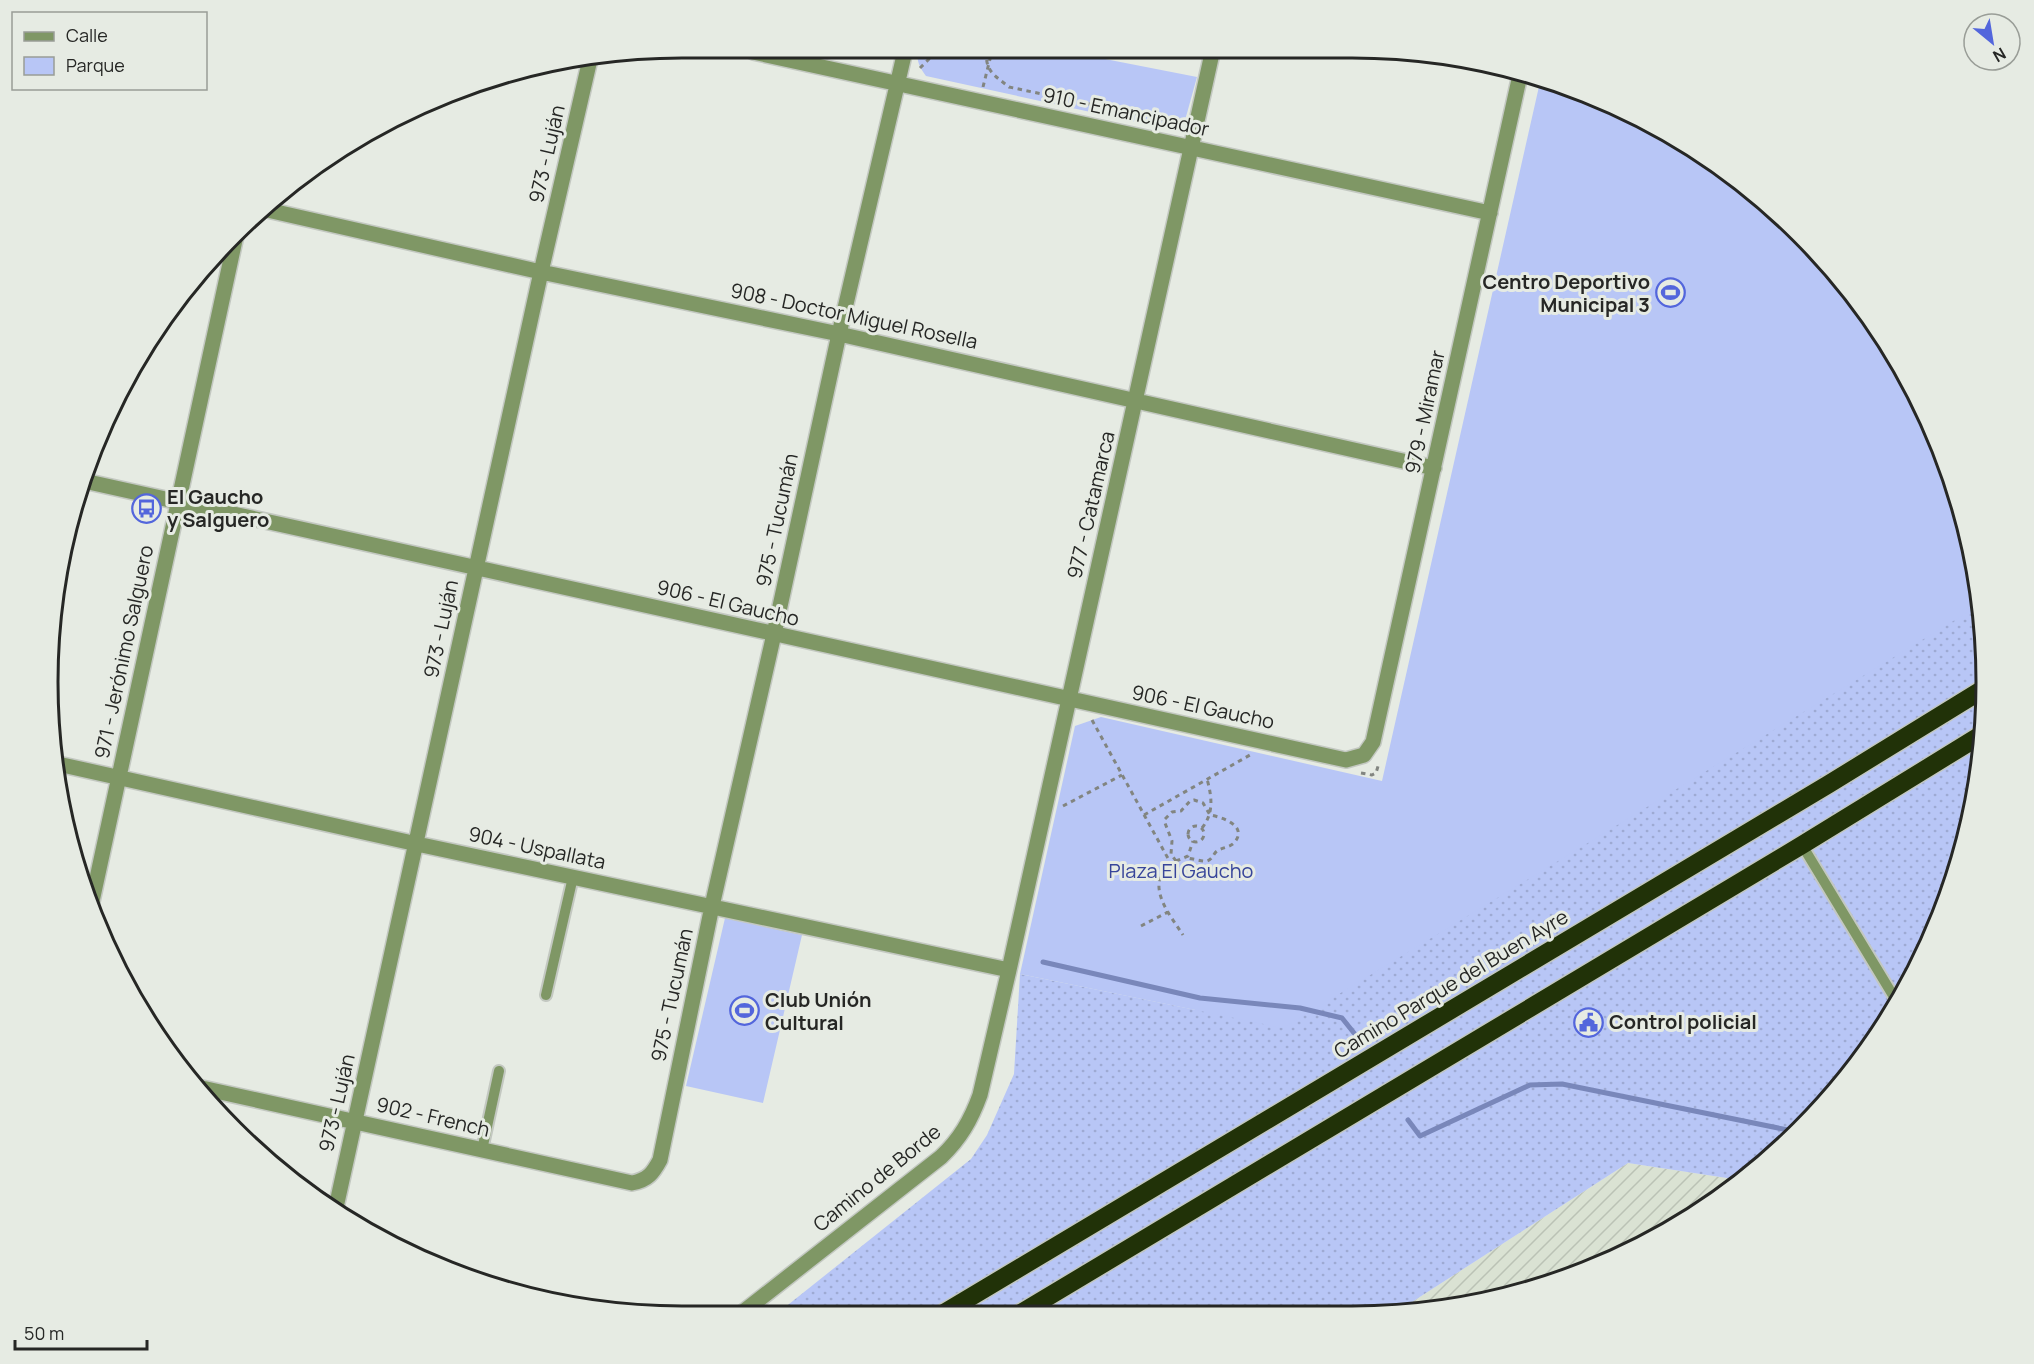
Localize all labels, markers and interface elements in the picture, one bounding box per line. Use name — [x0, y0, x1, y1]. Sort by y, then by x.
legend — [12, 12, 207, 90]
north arrow — [1962, 12, 2022, 72]
text: Calle — [66, 23, 108, 47]
text: N — [1989, 43, 2010, 67]
text: Parque — [66, 53, 125, 77]
street label: 910 - Emancipador — [1040, 81, 1212, 142]
street label: 973 - Luján — [522, 102, 571, 206]
place label: Centro Deportivo Municipal 3 — [1482, 268, 1650, 318]
street label: 908 - Doctor Miguel Rosella — [728, 276, 980, 355]
sports icon: Centro Deportivo Municipal 3 — [1655, 277, 1687, 309]
street label: 979 - Miramar — [1398, 348, 1451, 476]
street label: 977 - Catamarca — [1060, 428, 1121, 581]
street label: 975 - Tucumán — [749, 451, 804, 589]
place label: El Gaucho y Salguero — [167, 483, 269, 533]
bus stop icon: El Gaucho y Salguero — [130, 493, 162, 525]
street label: 971 - Jerónimo Salguero — [88, 542, 159, 761]
street label: 906 - El Gaucho — [654, 573, 802, 632]
street label: 973 - Luján — [417, 577, 464, 680]
street label: 906 - El Gaucho — [1129, 678, 1277, 735]
street label: 904 - Uspallata — [466, 820, 608, 875]
park label: Plaza El Gaucho — [1109, 857, 1254, 884]
street label: Camino Parque del Buen Ayre — [1329, 903, 1573, 1064]
street label: 975 - Tucumán — [644, 926, 699, 1064]
place label: Club Unión Cultural — [765, 986, 872, 1036]
sports icon: Club Unión Cultural — [728, 995, 760, 1027]
public building icon: Control policial — [1572, 1006, 1604, 1038]
place label: Control policial — [1609, 1008, 1757, 1035]
street label: 973 - Luján — [312, 1051, 361, 1155]
street label: 902 - French — [374, 1090, 492, 1143]
street label: Camino de Borde — [807, 1118, 946, 1237]
scale bar — [15, 1313, 147, 1351]
text: 50 m — [24, 1321, 64, 1345]

